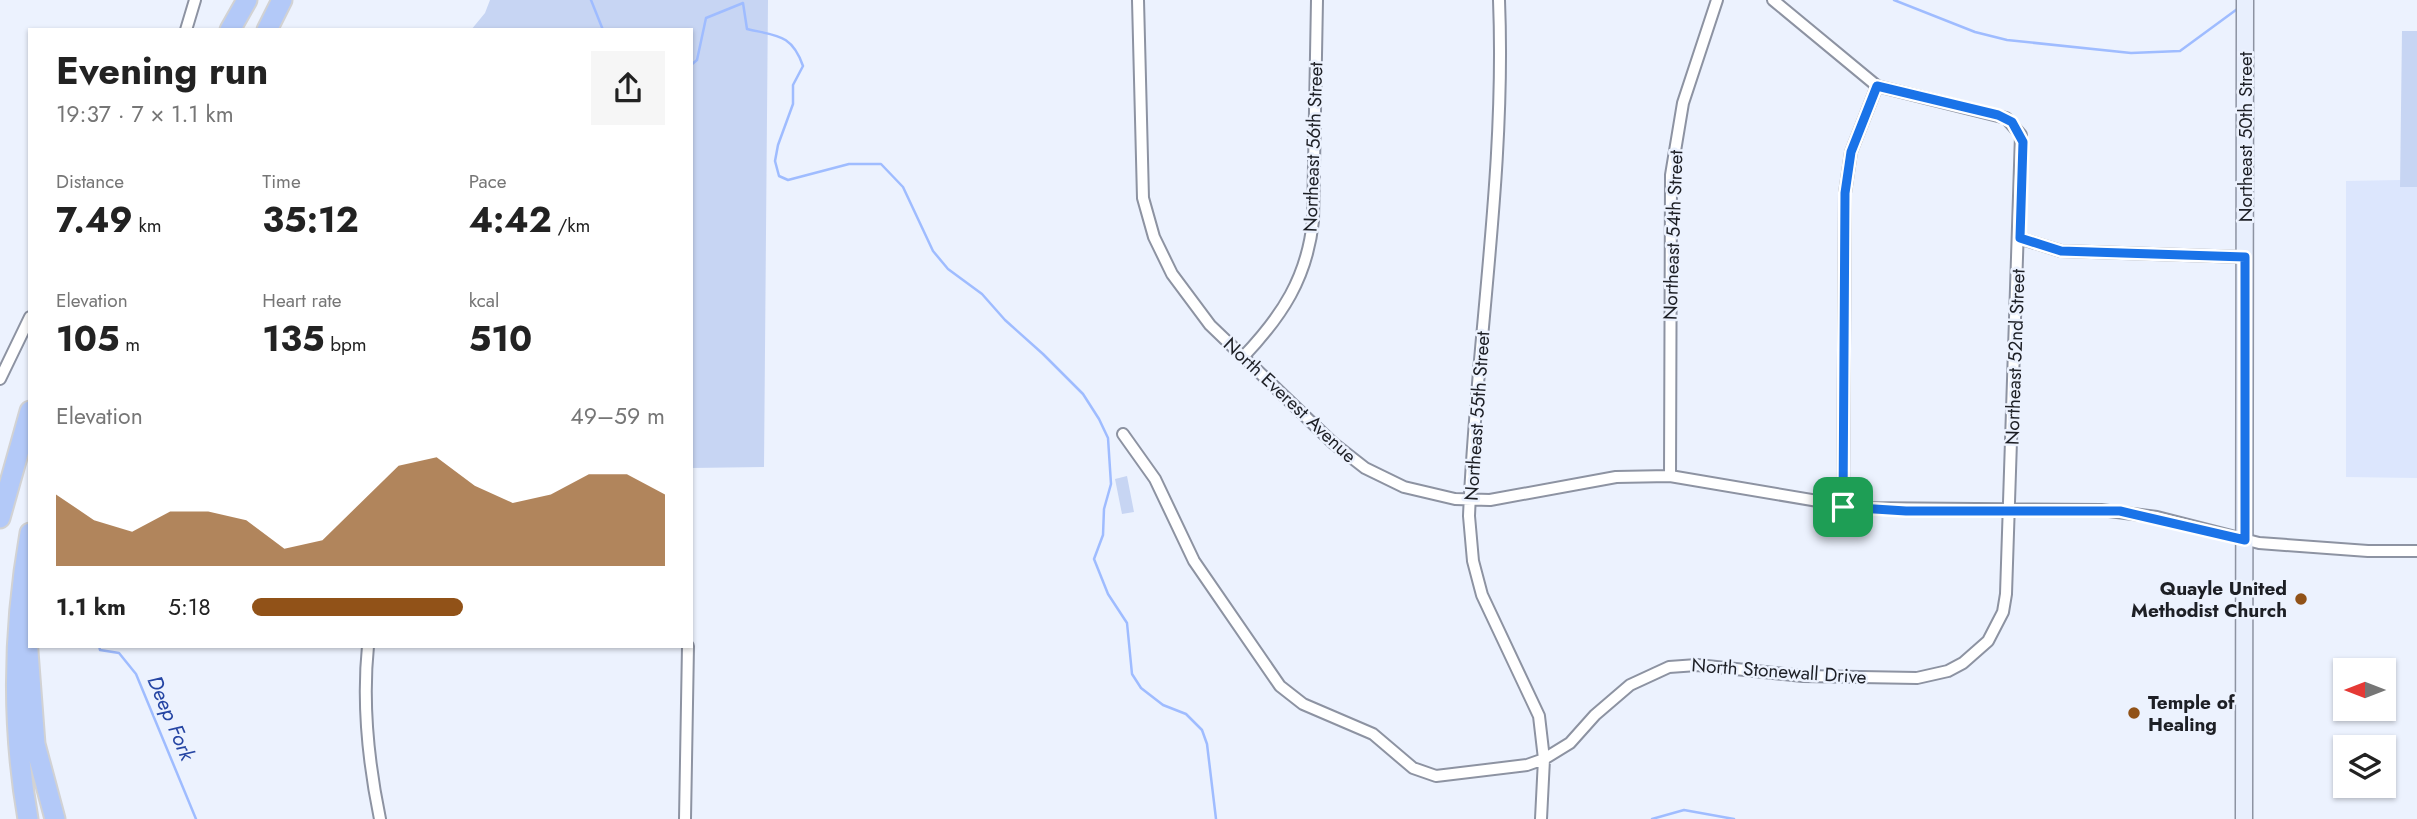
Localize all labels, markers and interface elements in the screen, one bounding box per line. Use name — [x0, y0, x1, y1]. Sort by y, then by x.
text: Evening run — [56, 43, 268, 98]
button: share — [591, 51, 665, 125]
street label: Northeast 50th Street — [2232, 51, 2259, 222]
street label: Northeast 56th Street — [1297, 61, 1329, 233]
text: 19:37 · 7 × 1.1 km — [56, 97, 234, 131]
street label: Northeast 54th Street — [1657, 149, 1689, 321]
text: Distance — [56, 168, 124, 195]
text: Time — [262, 168, 301, 195]
text: Pace — [469, 168, 507, 195]
text: 7.49 — [56, 195, 133, 245]
text: 35:12 — [262, 195, 359, 245]
text: 4:42 — [469, 195, 552, 245]
text: km — [133, 212, 162, 239]
text: /km — [552, 212, 590, 239]
street label: Northeast 52nd Street — [1998, 268, 2032, 446]
text: Elevation — [56, 287, 128, 314]
text: Heart rate — [262, 287, 342, 314]
text: kcal — [469, 287, 499, 314]
text: 105 — [56, 314, 120, 364]
text: 135 — [262, 314, 324, 364]
text: 510 — [469, 314, 532, 364]
street label: Northeast 55th Street — [1458, 330, 1496, 502]
text: m — [120, 331, 140, 358]
text: bpm — [324, 331, 367, 358]
street label: North Everest Avenue — [1217, 331, 1363, 469]
text: Elevation — [56, 399, 143, 433]
text: 49–59 m — [570, 399, 665, 433]
pin — [1813, 477, 1873, 537]
icon: arrive — [1824, 488, 1862, 526]
place label: Quayle United Methodist Church — [2131, 575, 2287, 624]
text: 1.1 km — [56, 590, 126, 624]
text: 5:18 — [168, 590, 211, 624]
marker: Quayle United Methodist Church — [2293, 591, 2309, 607]
street label: North Stonewall Drive — [1691, 651, 1868, 691]
north arrow — [2333, 658, 2396, 721]
map controls — [2333, 658, 2396, 798]
water label: Deep Fork — [140, 671, 203, 766]
place label: Temple of Healing — [2148, 689, 2236, 738]
marker: Temple of Healing — [2126, 705, 2142, 721]
button: layers — [2333, 735, 2396, 798]

